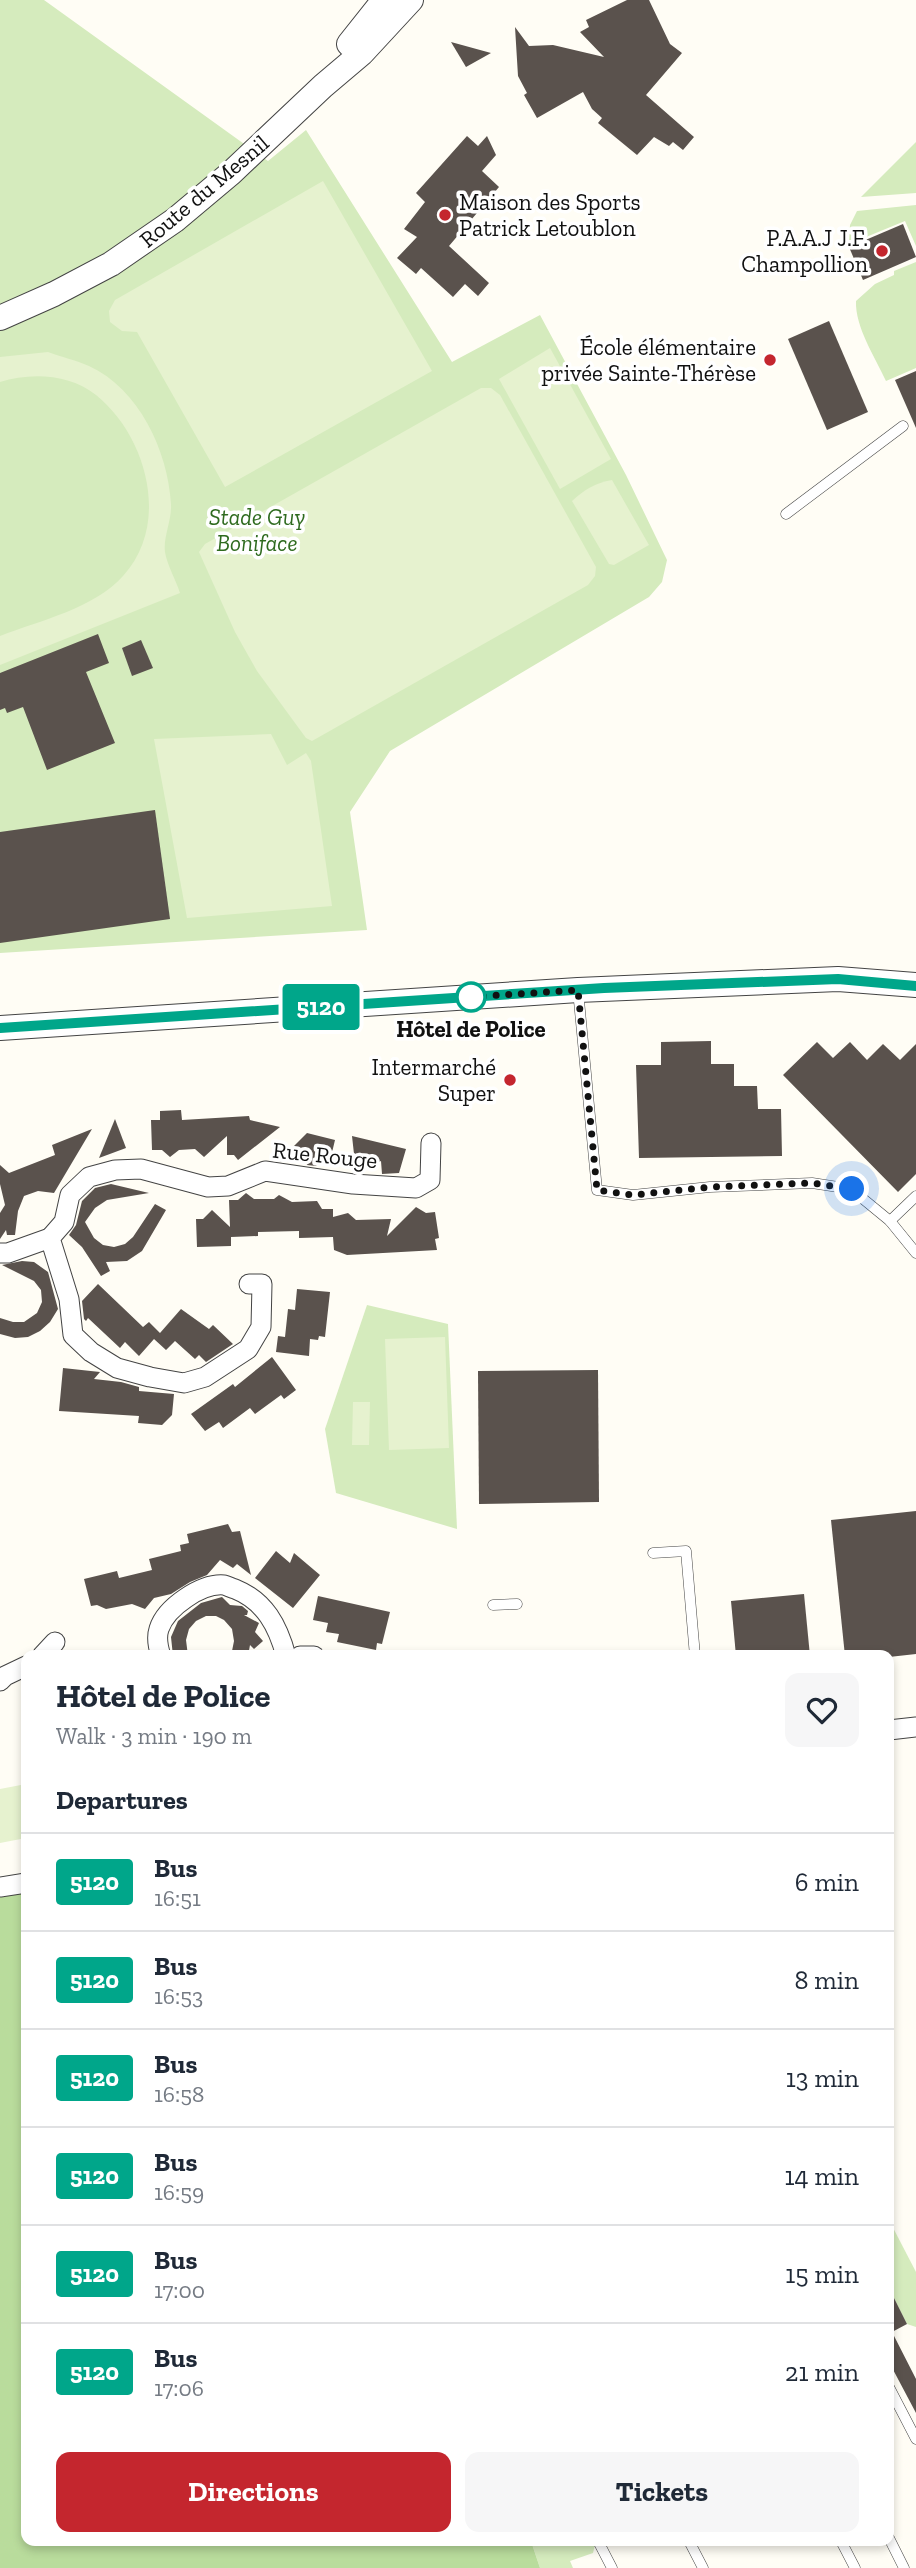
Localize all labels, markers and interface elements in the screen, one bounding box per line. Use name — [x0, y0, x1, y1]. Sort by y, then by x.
street label: Route du Mesnil — [134, 129, 274, 253]
place label: Maison des Sports Patrick Letoublon — [459, 188, 641, 242]
marker: Maison des Sports Patrick Letoublon — [437, 207, 453, 223]
place label: P.A.A.J J.F. Champollion — [741, 224, 868, 278]
marker: P.A.A.J J.F. Champollion — [874, 243, 890, 259]
place label: École élémentaire privée Sainte-Thérèse — [541, 333, 756, 387]
marker: École élémentaire privée Sainte-Thérèse — [762, 352, 778, 368]
park label: Stade Guy Boniface — [209, 503, 305, 557]
marker: Hôtel de Police — [456, 982, 486, 1012]
line badge: 5120 — [272, 984, 370, 1030]
text: 5120 — [297, 992, 345, 1021]
place label: Hôtel de Police — [396, 1015, 546, 1043]
place label: Intermarché Super — [371, 1053, 496, 1107]
marker: Intermarché Super — [502, 1072, 518, 1088]
street label: Rue Rouge — [271, 1136, 379, 1174]
your location — [834, 1171, 869, 1206]
button: heart — [785, 1673, 859, 1747]
text: Hôtel de Police — [56, 1676, 270, 1715]
text: Walk · 3 min · 190 m — [56, 1722, 252, 1750]
text: Departures — [56, 1784, 188, 1816]
text: Bus — [154, 1852, 197, 1884]
text: 6 min — [795, 1866, 859, 1898]
text: 5120 — [70, 1867, 119, 1896]
text: 16:51 — [154, 1884, 201, 1912]
text: Bus — [154, 1950, 197, 1982]
text: 8 min — [794, 1964, 859, 1996]
text: 5120 — [70, 1965, 119, 1994]
text: 16:53 — [154, 1982, 203, 2010]
text: Bus — [154, 2048, 197, 2080]
text: 13 min — [786, 2062, 859, 2094]
text: 5120 — [70, 2063, 119, 2092]
text: 16:58 — [154, 2080, 204, 2108]
text: Bus — [154, 2146, 197, 2178]
text: 14 min — [784, 2160, 859, 2192]
text: 5120 — [70, 2161, 119, 2190]
text: 16:59 — [154, 2178, 204, 2206]
text: Bus — [154, 2244, 197, 2276]
text: 15 min — [785, 2258, 859, 2290]
text: 5120 — [70, 2259, 119, 2288]
text: 17:00 — [154, 2276, 205, 2304]
text: Bus — [154, 2342, 197, 2374]
text: 21 min — [785, 2356, 859, 2388]
text: 5120 — [70, 2357, 119, 2386]
text: 17:06 — [154, 2374, 204, 2402]
button: Directions — [56, 2452, 451, 2532]
button: Tickets — [465, 2452, 859, 2532]

